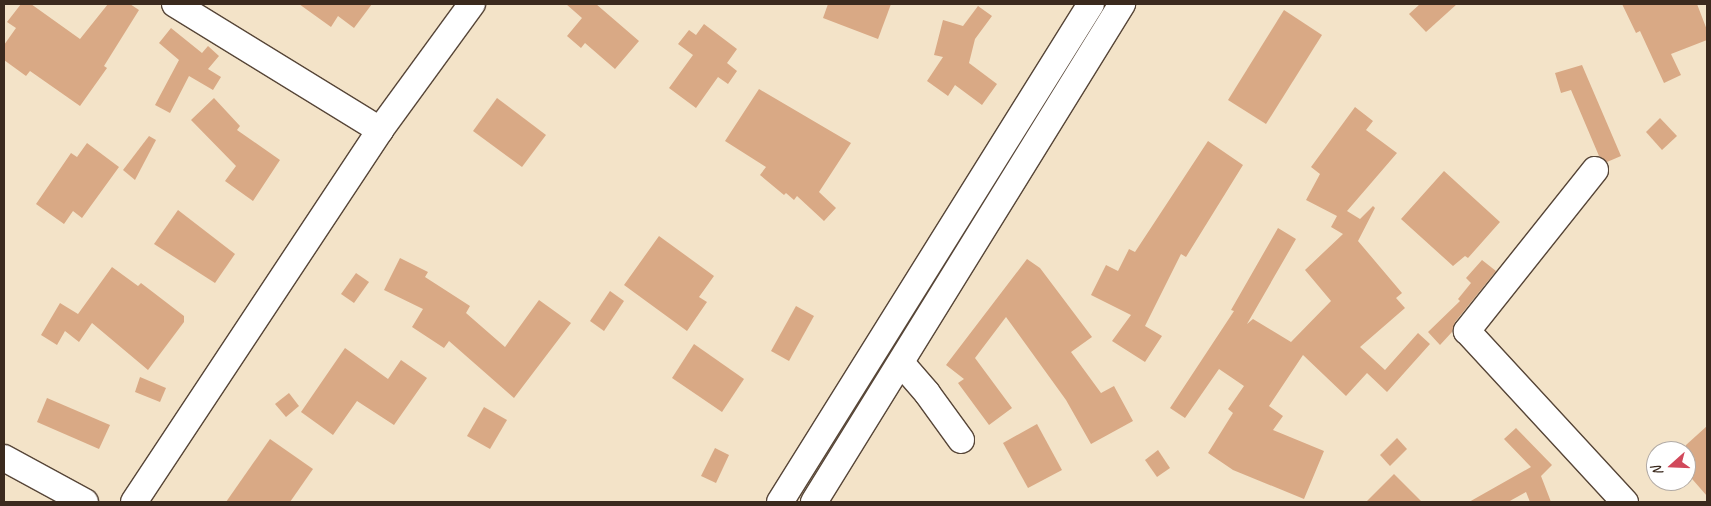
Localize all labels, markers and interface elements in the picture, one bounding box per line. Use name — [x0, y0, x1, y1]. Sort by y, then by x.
north arrow — [1646, 441, 1696, 491]
text: N — [1648, 464, 1667, 478]

